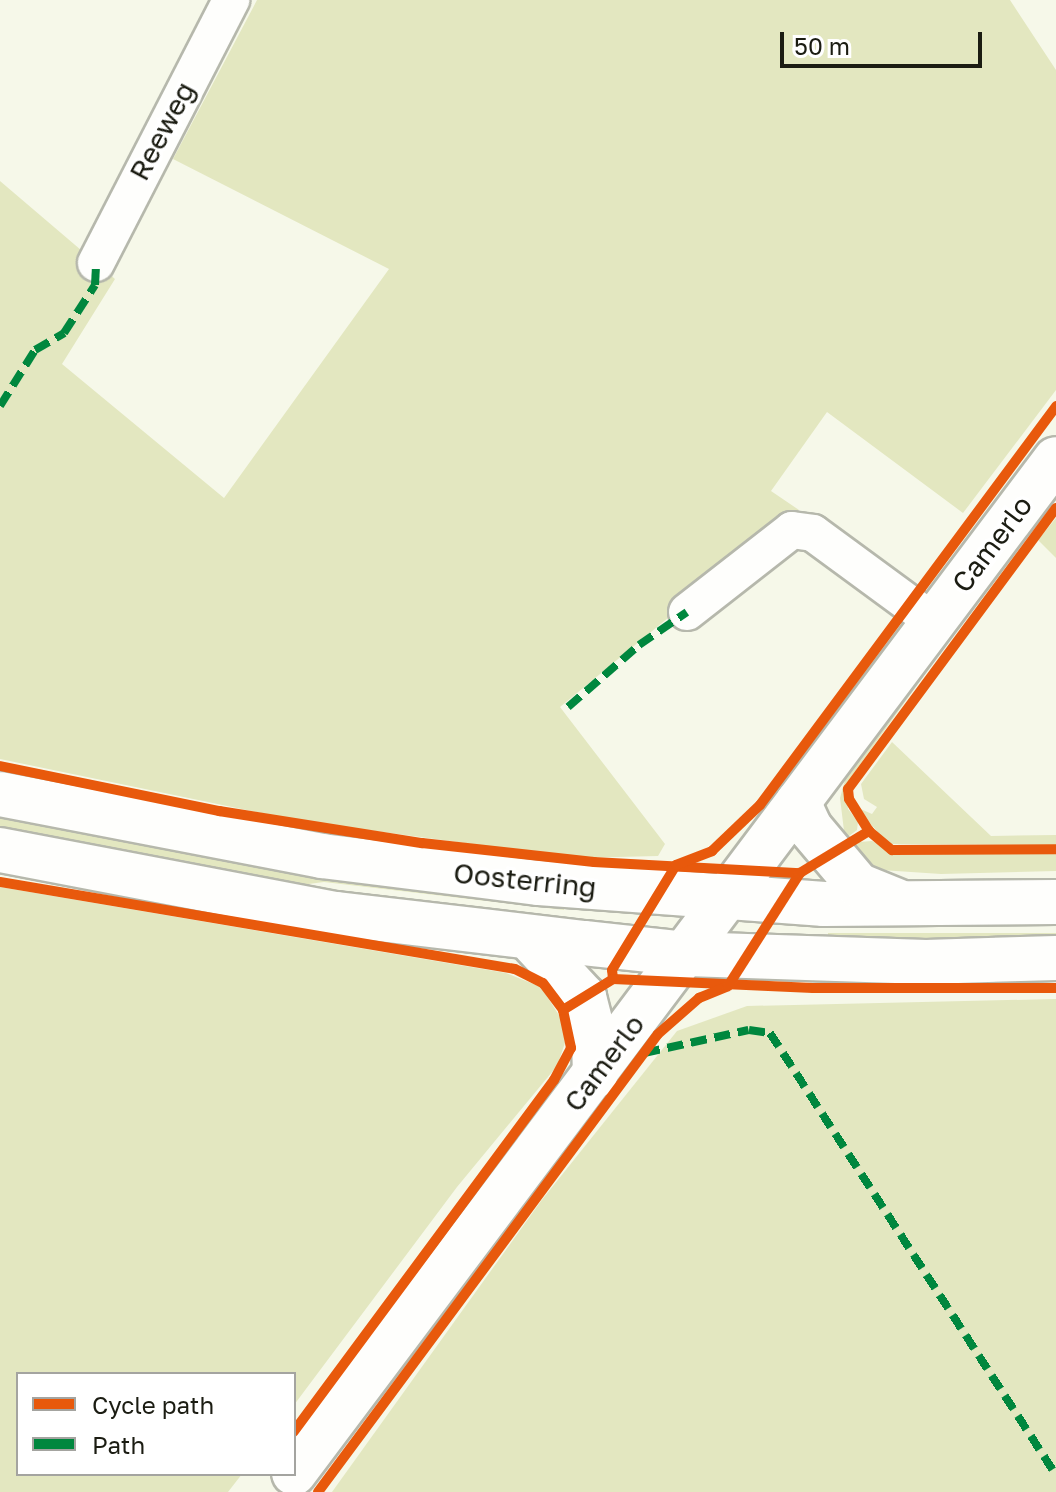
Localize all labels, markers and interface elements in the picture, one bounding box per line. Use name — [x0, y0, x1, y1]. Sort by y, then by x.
scale bar — [784, 16, 986, 66]
text: 50 m — [794, 31, 850, 60]
street label: Reeweg — [122, 76, 202, 186]
street label: Camerlo — [945, 489, 1039, 599]
street label: Oosterring — [452, 856, 598, 904]
street label: Camerlo — [557, 1008, 651, 1118]
legend — [16, 1372, 296, 1476]
text: Cycle path — [92, 1390, 214, 1419]
text: Path — [92, 1430, 145, 1459]

